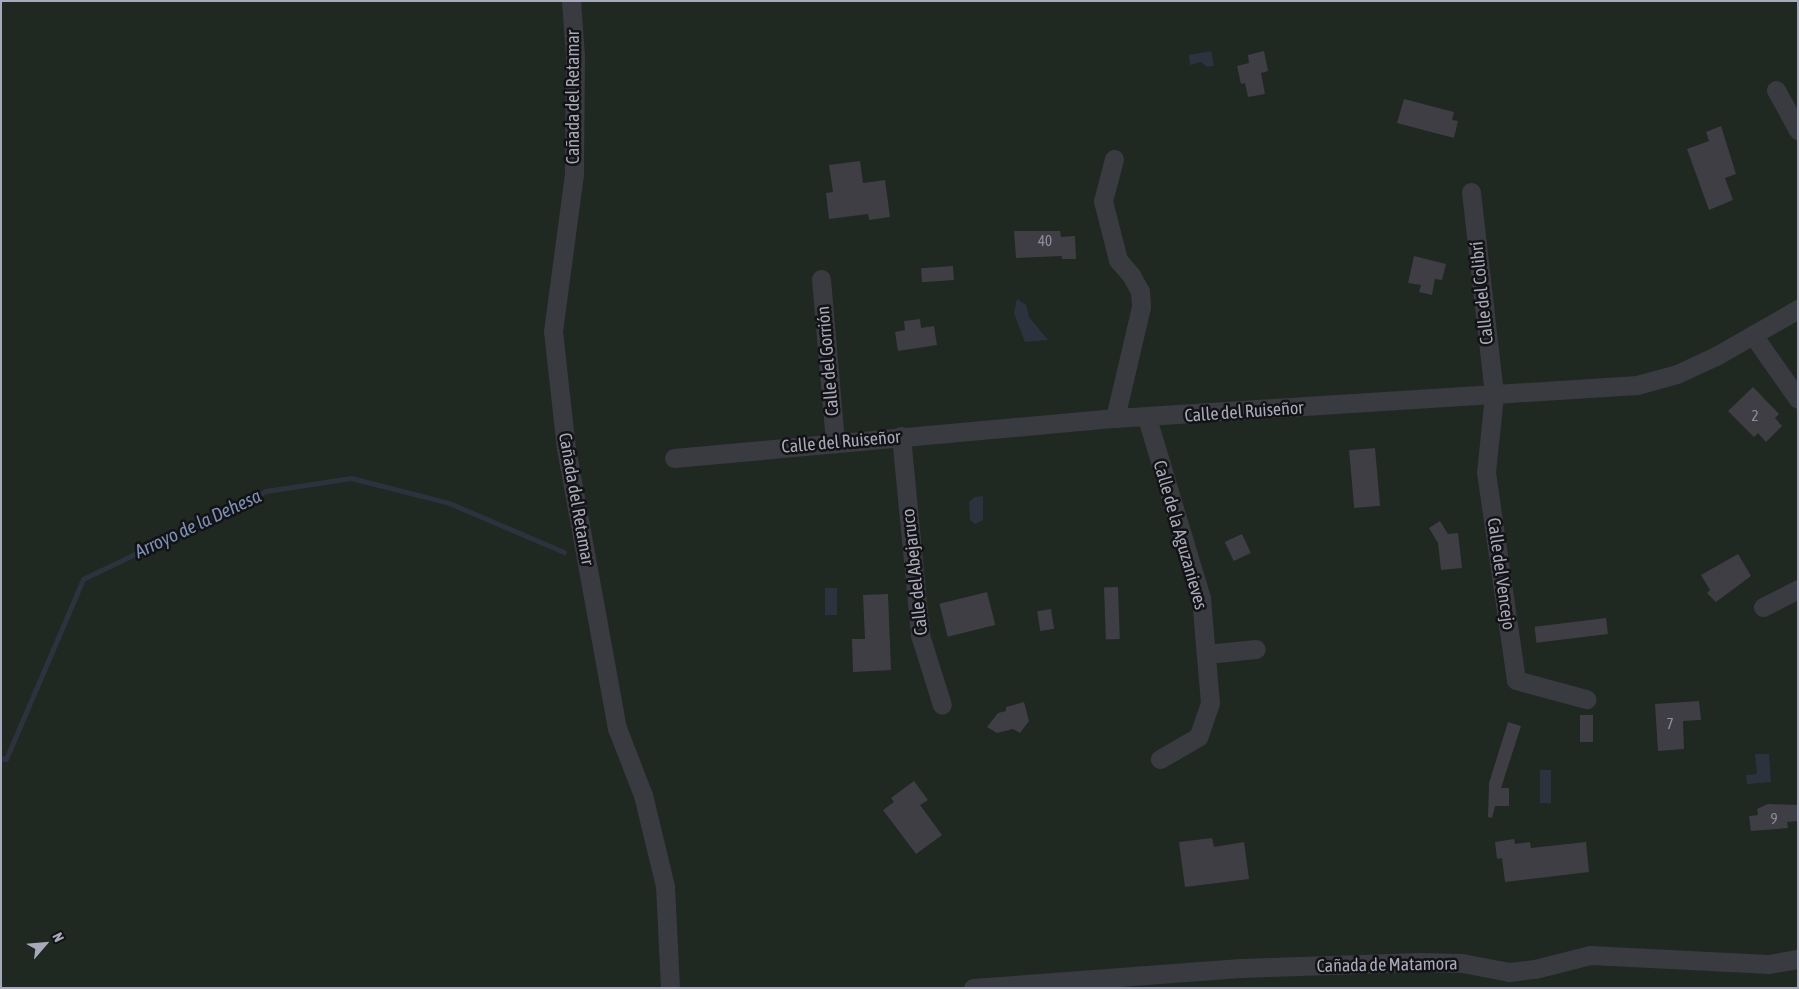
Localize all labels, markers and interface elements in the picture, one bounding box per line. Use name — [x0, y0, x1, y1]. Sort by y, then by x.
street label: Cañada del Retamar — [562, 30, 584, 164]
house number: 40 — [1038, 232, 1052, 250]
street label: Calle del Colibrí — [1466, 240, 1498, 346]
street label: Calle del Gorrión — [812, 305, 844, 417]
street label: Calle del Ruiseñor — [1184, 397, 1304, 427]
house number: 2 — [1751, 407, 1759, 425]
street label: Calle del Ruiseñor — [781, 426, 901, 458]
street label: Cañada del Retamar — [554, 431, 598, 567]
street label: Calle de la Aguzanieves — [1148, 458, 1212, 612]
water label: Arroyo de la Dehesa — [131, 485, 265, 563]
street label: Calle del Abejaruco — [898, 507, 932, 637]
street label: Calle del Vencejo — [1482, 517, 1520, 631]
house number: 7 — [1666, 715, 1674, 733]
house number: 9 — [1770, 810, 1778, 828]
north arrow — [20, 919, 70, 969]
text: N — [49, 930, 67, 944]
street label: Cañada de Matamora — [1316, 953, 1458, 977]

